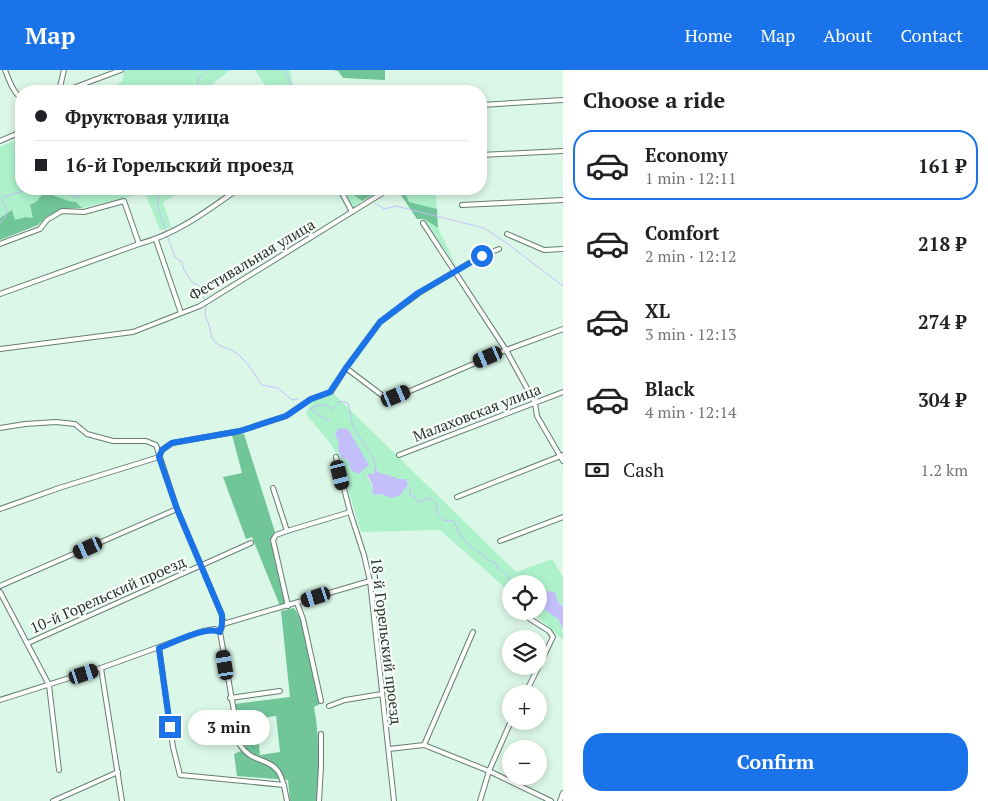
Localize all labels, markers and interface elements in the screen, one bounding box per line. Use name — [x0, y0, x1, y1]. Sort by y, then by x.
text: Map — [25, 19, 75, 51]
text: Home — [685, 23, 732, 47]
text: Map — [760, 23, 795, 47]
text: About — [823, 23, 872, 47]
text: Contact — [900, 23, 963, 47]
text: Choose a ride — [583, 85, 725, 114]
text: Фруктовая улица — [65, 104, 230, 129]
text: Economy — [645, 142, 728, 167]
icon: car — [585, 143, 630, 188]
text: 16-й Горельский проезд — [65, 152, 293, 177]
text: 161 ₽ — [918, 153, 966, 178]
text: 1 min · 12:11 — [645, 167, 737, 189]
street label: Фестивальная улица — [185, 213, 319, 305]
text: Comfort — [645, 220, 720, 245]
icon: car — [585, 221, 630, 266]
text: 218 ₽ — [918, 231, 966, 256]
route start — [471, 245, 493, 267]
text: 2 min · 12:12 — [645, 245, 737, 267]
text: XL — [645, 298, 670, 323]
icon: car — [585, 299, 630, 344]
text: 274 ₽ — [918, 309, 966, 334]
text: 3 min · 12:13 — [645, 323, 737, 345]
car — [471, 344, 504, 370]
text: Black — [645, 376, 695, 401]
icon: car — [585, 377, 630, 422]
street label: Малаховская улица — [410, 378, 544, 446]
car — [379, 383, 412, 409]
text: 304 ₽ — [918, 387, 966, 412]
text: 4 min · 12:14 — [645, 401, 737, 423]
icon: cash — [583, 456, 611, 484]
text: Cash — [623, 457, 664, 482]
car — [329, 459, 350, 491]
text: 1.2 km — [921, 459, 968, 481]
car — [71, 535, 104, 561]
street label: 10-й Горельский проезд — [27, 551, 189, 637]
street label: 18-й Горельский проезд — [367, 556, 407, 726]
map controls — [502, 575, 547, 785]
button: locate — [502, 575, 547, 620]
car — [299, 585, 332, 609]
button: layers — [502, 630, 547, 675]
car — [215, 649, 234, 681]
car — [67, 662, 100, 686]
button: + — [502, 685, 547, 730]
callout: 3 min — [188, 710, 270, 744]
route end — [159, 716, 181, 738]
text: 3 min — [207, 716, 251, 738]
button: Confirm — [583, 733, 968, 791]
button: − — [502, 740, 547, 785]

